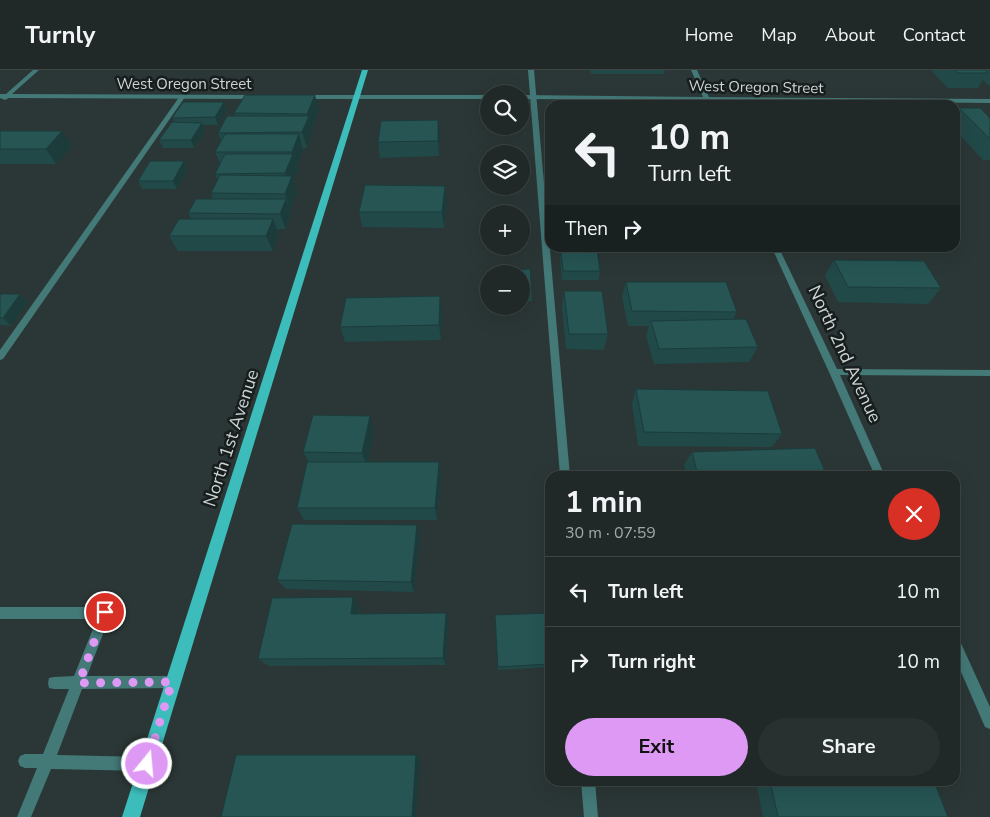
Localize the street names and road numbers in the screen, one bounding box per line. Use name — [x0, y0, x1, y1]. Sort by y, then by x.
street label: West Oregon Street — [116, 74, 252, 94]
street label: West Oregon Street — [688, 76, 824, 98]
street label: North 2nd Avenue — [803, 281, 887, 427]
street label: North 1st Avenue — [197, 366, 265, 510]

